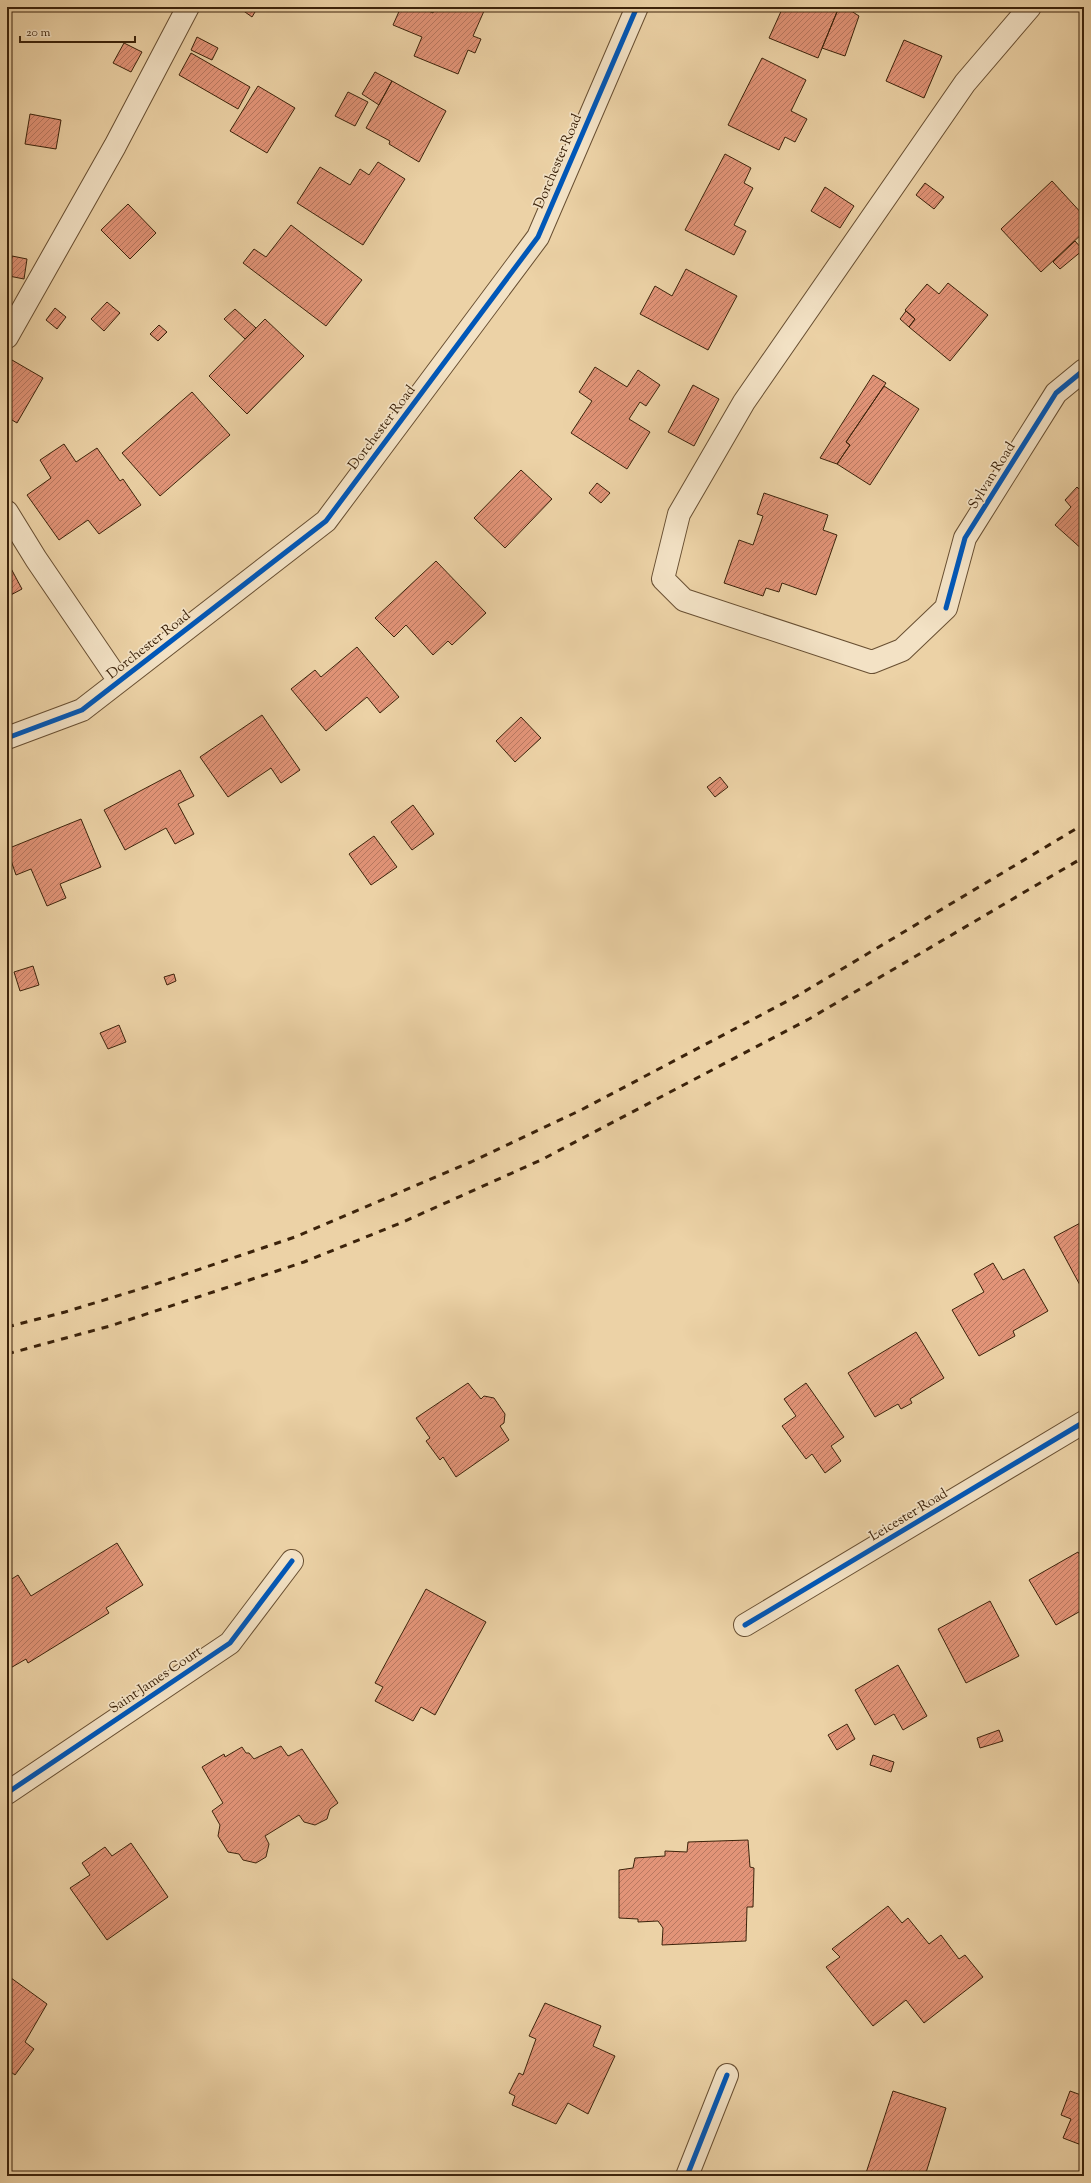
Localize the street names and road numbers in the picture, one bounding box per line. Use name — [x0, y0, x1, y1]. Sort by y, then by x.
street label: Dorchester Road — [530, 111, 588, 212]
street label: Dorchester Road — [344, 382, 421, 475]
street label: Sylvan Road — [964, 439, 1021, 513]
street label: Dorchester Road — [103, 606, 195, 685]
street label: Leicester Road — [866, 1484, 952, 1547]
street label: Saint James Court — [106, 1642, 207, 1719]

